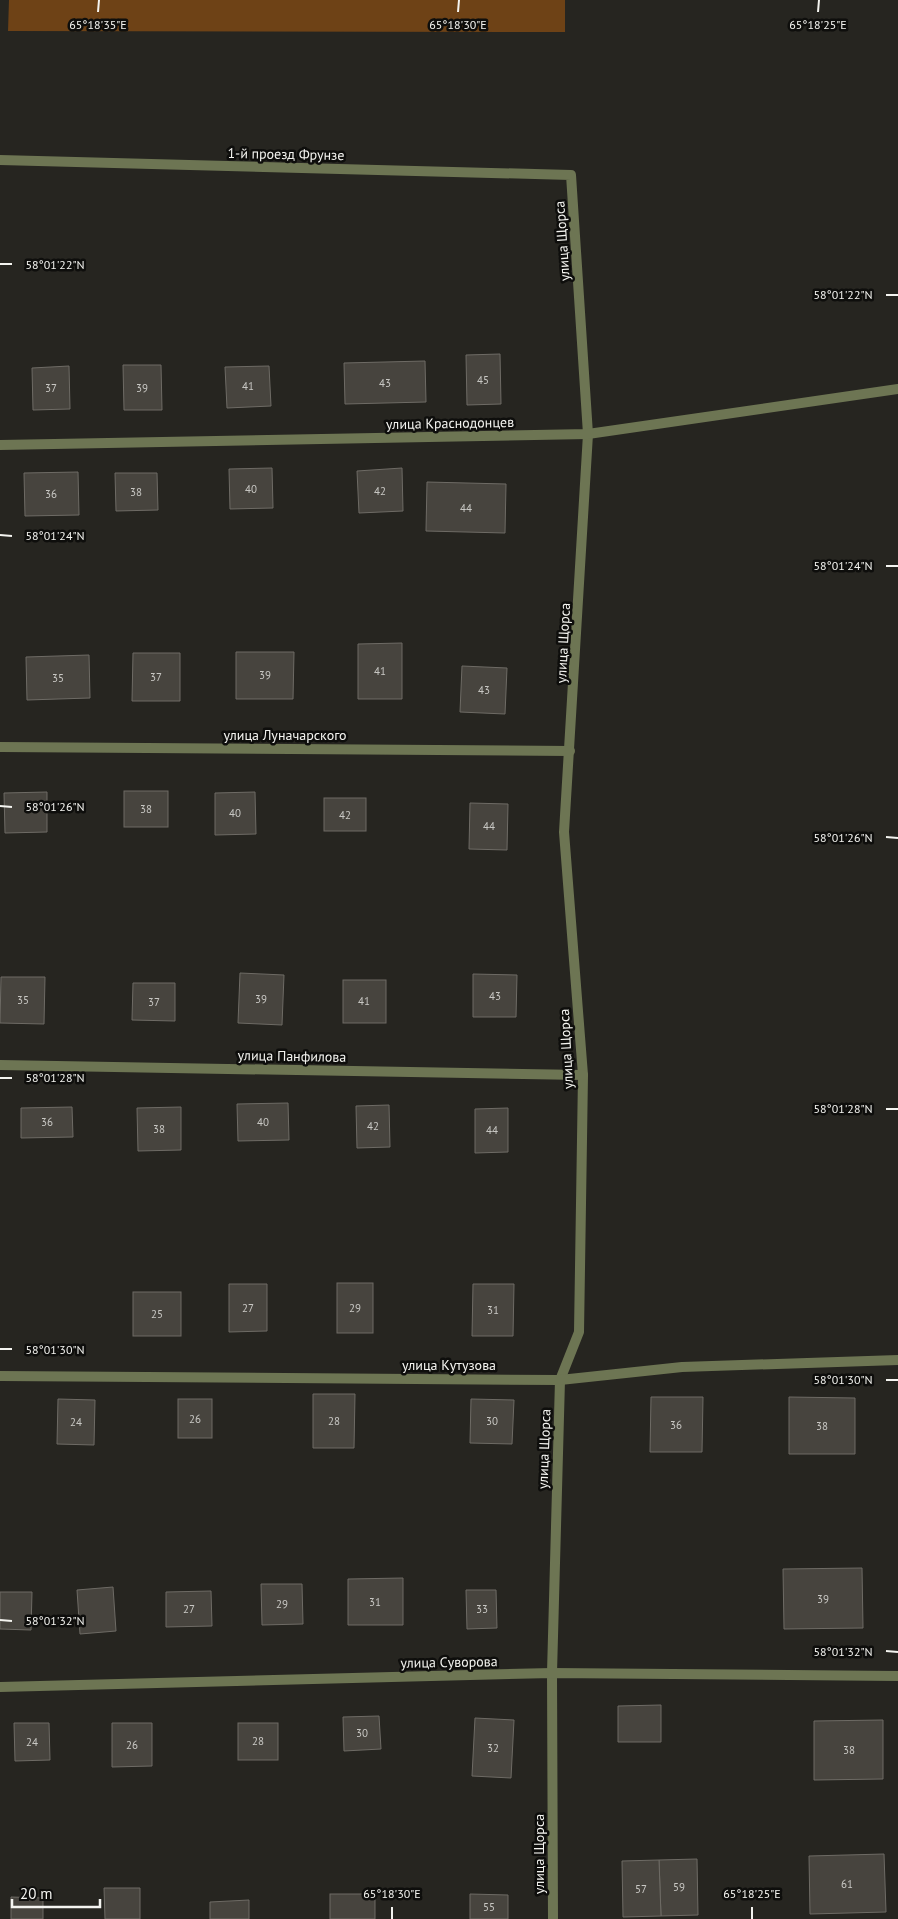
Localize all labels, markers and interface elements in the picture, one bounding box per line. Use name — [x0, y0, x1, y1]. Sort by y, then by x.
text: 65°18'35"E — [69, 17, 127, 32]
text: 65°18'30"E — [429, 17, 487, 32]
text: 65°18'25"E — [789, 17, 847, 32]
street label: 1-й проезд Фрунзе — [227, 144, 345, 164]
street label: улица Щорса — [550, 200, 574, 282]
text: 58°01'22"N — [25, 257, 85, 272]
text: 58°01'22"N — [813, 287, 873, 302]
house number: 45 — [477, 373, 489, 387]
house number: 43 — [379, 376, 391, 390]
house number: 41 — [242, 379, 254, 393]
house number: 37 — [45, 381, 57, 395]
house number: 39 — [136, 381, 148, 395]
street label: улица Краснодонцев — [386, 413, 514, 433]
house number: 40 — [245, 482, 257, 496]
house number: 42 — [374, 484, 386, 498]
house number: 38 — [130, 485, 142, 499]
house number: 36 — [45, 487, 57, 501]
house number: 44 — [460, 501, 472, 515]
text: 58°01'24"N — [25, 528, 85, 543]
text: 58°01'24"N — [813, 558, 873, 573]
street label: улица Щорса — [552, 602, 574, 684]
house number: 41 — [374, 664, 386, 678]
house number: 39 — [259, 668, 271, 682]
house number: 37 — [150, 670, 162, 684]
house number: 35 — [52, 671, 64, 685]
house number: 43 — [478, 683, 490, 697]
street label: улица Луначарского — [223, 726, 347, 744]
text: 58°01'26"N — [25, 799, 85, 814]
house number: 38 — [140, 802, 152, 816]
house number: 40 — [229, 806, 241, 820]
house number: 42 — [339, 808, 351, 822]
house number: 44 — [483, 819, 495, 833]
text: 58°01'26"N — [813, 830, 873, 845]
house number: 43 — [489, 989, 501, 1003]
house number: 39 — [255, 992, 267, 1006]
house number: 35 — [17, 993, 29, 1007]
house number: 41 — [358, 994, 370, 1008]
house number: 37 — [148, 995, 160, 1009]
street label: улица Щорса — [555, 1008, 577, 1090]
street label: улица Панфилова — [237, 1046, 347, 1066]
text: 58°01'28"N — [25, 1070, 85, 1085]
text: 58°01'28"N — [813, 1101, 873, 1116]
house number: 36 — [41, 1115, 53, 1129]
house number: 40 — [257, 1115, 269, 1129]
house number: 42 — [367, 1119, 379, 1133]
house number: 38 — [153, 1122, 165, 1136]
house number: 44 — [486, 1123, 498, 1137]
house number: 27 — [242, 1301, 254, 1315]
house number: 29 — [349, 1301, 361, 1315]
house number: 31 — [487, 1303, 499, 1317]
house number: 25 — [151, 1307, 163, 1321]
text: 58°01'30"N — [25, 1342, 85, 1357]
street label: улица Кутузова — [402, 1356, 496, 1374]
text: 58°01'30"N — [813, 1372, 873, 1387]
street label: улица Щорса — [534, 1408, 554, 1489]
house number: 26 — [189, 1412, 201, 1426]
house number: 28 — [328, 1414, 340, 1428]
house number: 30 — [486, 1414, 498, 1428]
house number: 24 — [70, 1415, 82, 1429]
house number: 36 — [670, 1418, 682, 1432]
house number: 38 — [816, 1419, 828, 1433]
house number: 39 — [817, 1592, 829, 1606]
house number: 31 — [369, 1595, 381, 1609]
house number: 29 — [276, 1597, 288, 1611]
house number: 27 — [183, 1602, 195, 1616]
house number: 33 — [476, 1602, 488, 1616]
text: 58°01'32"N — [25, 1613, 85, 1628]
text: 58°01'32"N — [813, 1644, 873, 1659]
street label: улица Суворова — [400, 1652, 498, 1672]
house number: 30 — [356, 1726, 368, 1740]
house number: 28 — [252, 1734, 264, 1748]
house number: 24 — [26, 1735, 38, 1749]
house number: 26 — [126, 1738, 138, 1752]
house number: 32 — [487, 1741, 499, 1755]
house number: 38 — [843, 1743, 855, 1757]
street label: улица Щорса — [530, 1814, 548, 1894]
scale bar — [12, 1876, 100, 1908]
house number: 61 — [841, 1877, 853, 1891]
house number: 59 — [673, 1880, 685, 1894]
house number: 57 — [635, 1882, 647, 1896]
text: 20 m — [20, 1884, 53, 1903]
text: 65°18'30"E — [363, 1886, 421, 1901]
text: 65°18'25"E — [723, 1886, 781, 1901]
house number: 55 — [483, 1900, 495, 1914]

